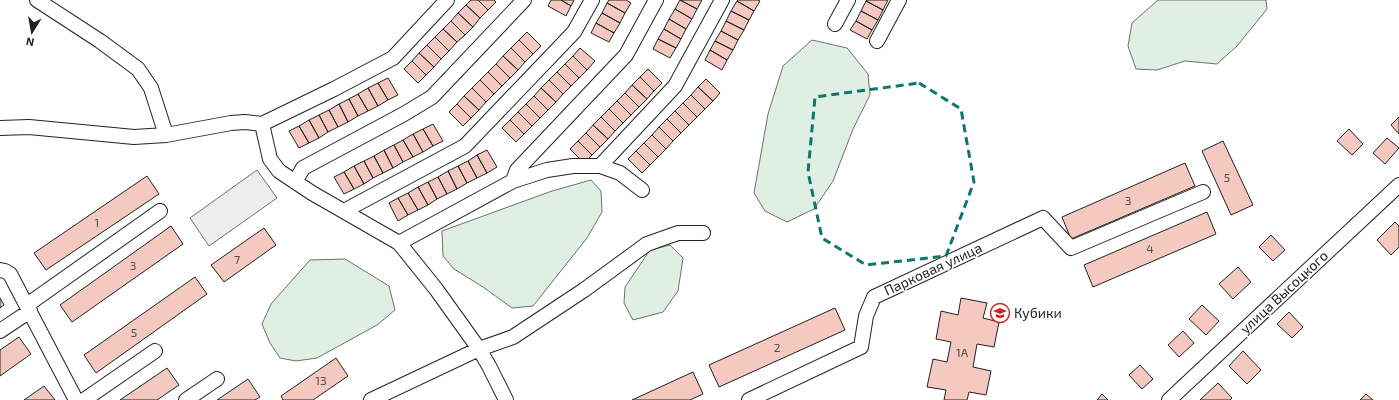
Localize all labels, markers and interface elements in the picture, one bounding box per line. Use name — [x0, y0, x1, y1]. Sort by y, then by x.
north arrow — [12, 12, 52, 52]
text: N — [25, 35, 35, 49]
house number: 5 — [1224, 170, 1230, 184]
house number: 3 — [1125, 193, 1131, 207]
house number: 1 — [95, 215, 99, 229]
street label: Парковая улица — [881, 238, 984, 299]
house number: 4 — [1146, 241, 1154, 255]
street label: улица Высоцкого — [1236, 247, 1331, 337]
house number: 7 — [234, 252, 240, 266]
house number: 3 — [130, 258, 136, 272]
school or university icon: Кубики — [989, 302, 1011, 324]
place label: Кубики — [1014, 304, 1062, 321]
house number: 5 — [131, 325, 137, 339]
house number: 2 — [774, 340, 781, 354]
house number: 1А — [956, 345, 969, 359]
house number: 13 — [315, 373, 327, 387]

